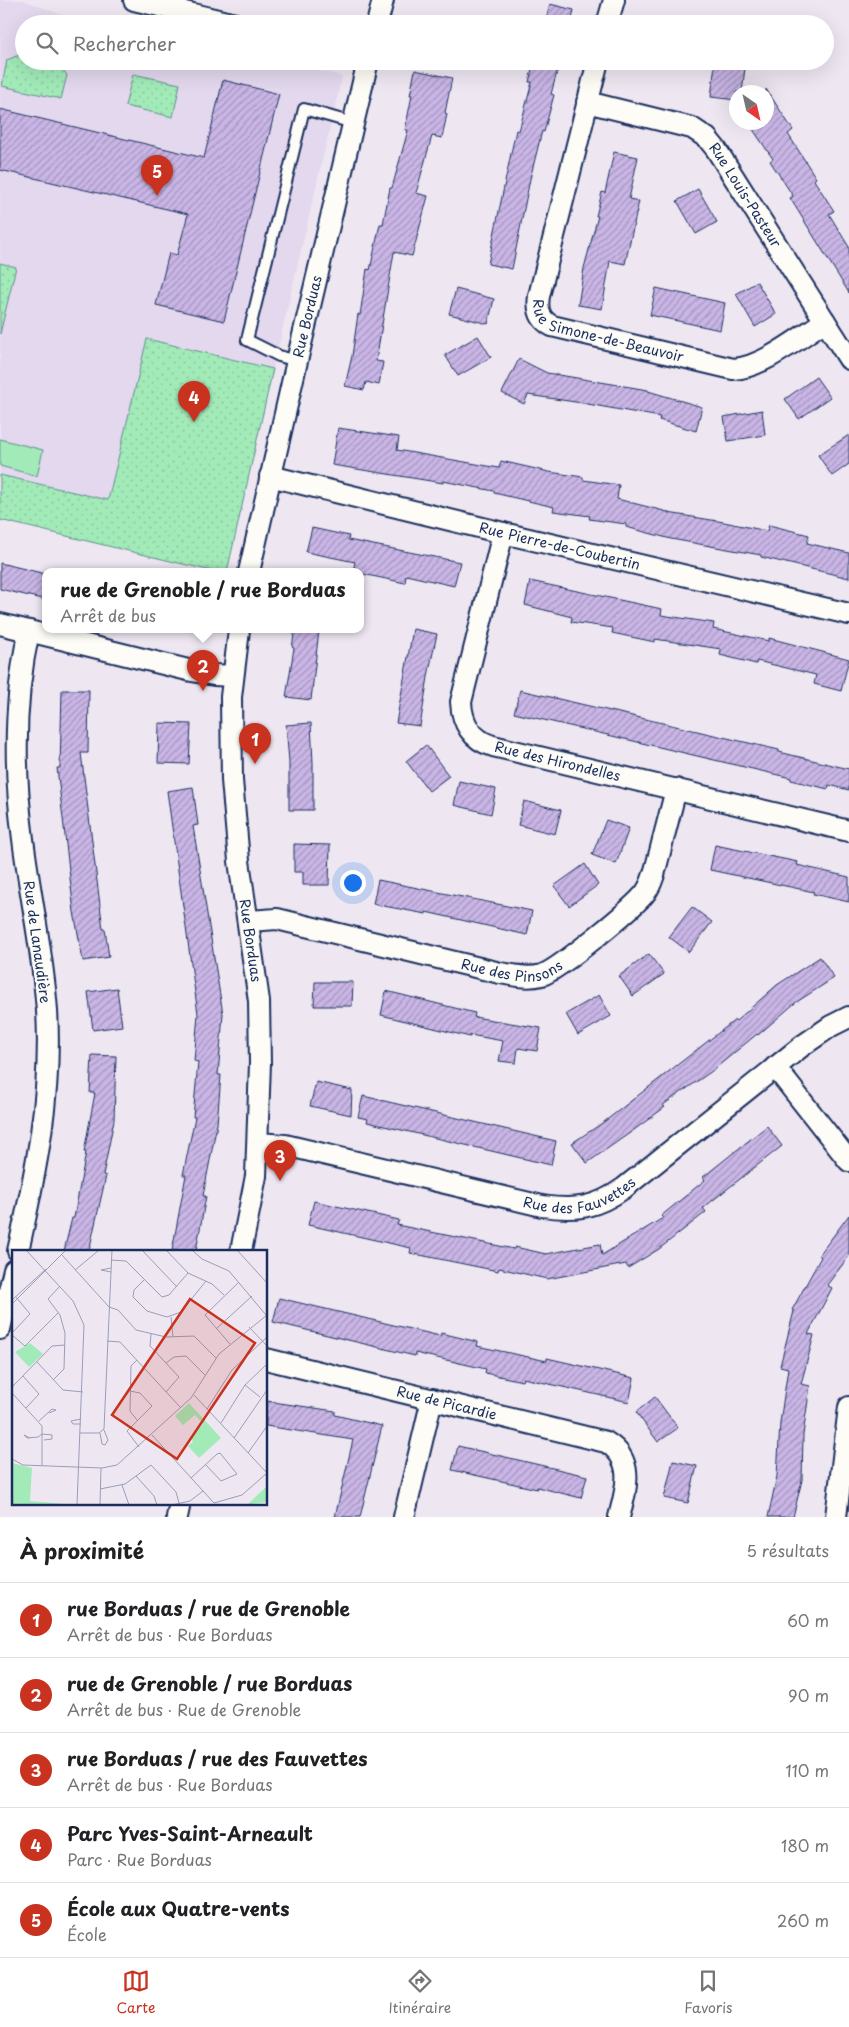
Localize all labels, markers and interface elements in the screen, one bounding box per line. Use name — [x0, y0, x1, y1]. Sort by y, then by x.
search box — [15, 15, 834, 70]
icon: search — [33, 29, 61, 57]
text: Rechercher — [73, 29, 176, 57]
north arrow — [729, 85, 774, 130]
street label: Rue Louis-Pasteur — [705, 138, 787, 252]
pin: 5 — [141, 155, 173, 196]
street label: Rue Borduas — [287, 273, 327, 360]
street label: Rue Simone-de-Beauvoir — [528, 299, 687, 367]
pin: 4 — [178, 381, 210, 422]
street label: Rue Pierre-de-Coubertin — [477, 517, 642, 575]
popup — [42, 568, 364, 633]
text: rue de Grenoble / rue Borduas — [60, 575, 346, 603]
text: Arrêt de bus — [60, 603, 156, 627]
pin: 2 — [187, 650, 219, 691]
pin: 1 — [239, 723, 271, 764]
street label: Rue des Hirondelles — [493, 736, 623, 786]
your location — [340, 870, 366, 896]
street label: Rue de Lanaudière — [19, 879, 57, 1005]
street label: Rue Borduas — [235, 897, 267, 983]
street label: Rue des Pinsons — [459, 953, 567, 987]
pin: 3 — [264, 1140, 296, 1181]
street label: Rue des Fauvettes — [521, 1172, 640, 1218]
inset map — [12, 1250, 268, 1504]
street label: Rue de Picardie — [394, 1380, 499, 1425]
text: À proximité — [20, 1534, 144, 1566]
text: 5 résultats — [746, 1538, 829, 1562]
text: rue Borduas / rue de Grenoble — [67, 1594, 350, 1622]
text: 1 — [32, 1608, 40, 1632]
text: 60 m — [787, 1608, 829, 1632]
text: Arrêt de bus · Rue Borduas — [67, 1622, 273, 1646]
text: rue de Grenoble / rue Borduas — [67, 1669, 352, 1697]
text: 2 — [30, 1683, 42, 1707]
text: 90 m — [788, 1683, 829, 1707]
text: Arrêt de bus · Rue de Grenoble — [67, 1697, 301, 1721]
text: rue Borduas / rue des Fauvettes — [67, 1744, 368, 1772]
text: 3 — [31, 1758, 41, 1782]
text: 110 m — [786, 1758, 829, 1782]
text: Arrêt de bus · Rue Borduas — [67, 1772, 273, 1796]
text: Parc Yves-Saint-Arneault — [67, 1819, 313, 1847]
text: 4 — [31, 1833, 41, 1857]
text: 180 m — [781, 1833, 829, 1857]
text: Parc · Rue Borduas — [67, 1847, 212, 1871]
text: École aux Quatre-vents — [67, 1894, 290, 1922]
text: 5 — [31, 1908, 41, 1932]
text: 260 m — [777, 1908, 829, 1932]
text: École — [67, 1922, 107, 1946]
tab: Carte — [117, 1967, 155, 2018]
tab: Itinéraire — [388, 1967, 451, 2018]
tab: Favoris — [684, 1967, 732, 2018]

